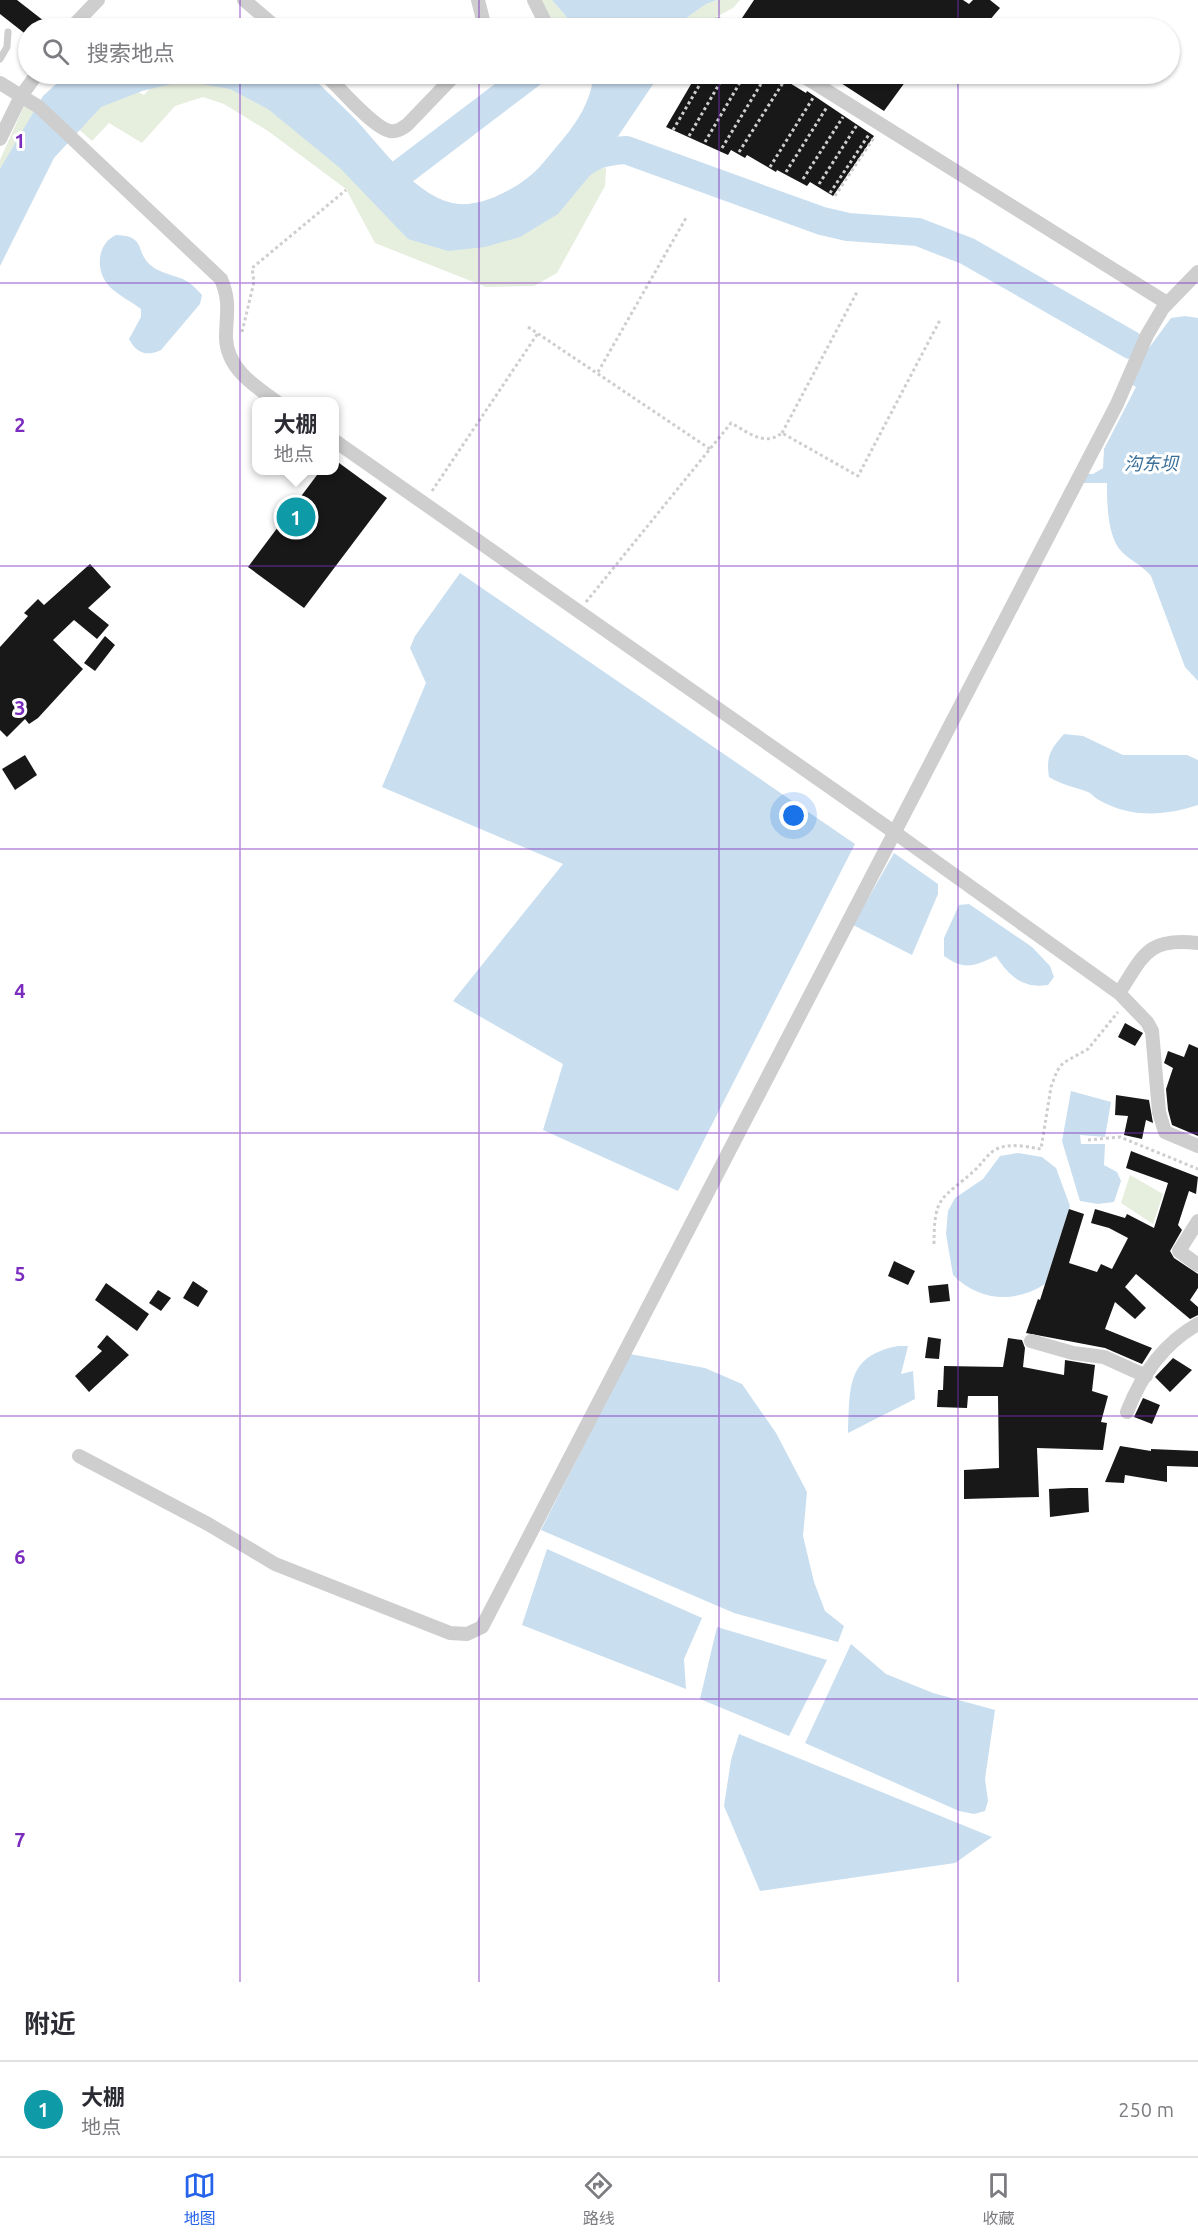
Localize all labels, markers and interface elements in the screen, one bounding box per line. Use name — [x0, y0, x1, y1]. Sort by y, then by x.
search box — [18, 18, 1180, 84]
icon: search — [39, 35, 72, 68]
text: 搜索地点 — [87, 40, 175, 65]
text: 1 — [14, 129, 26, 152]
popup — [252, 397, 339, 475]
text: 大棚 — [273, 411, 318, 436]
text: 2 — [14, 413, 26, 436]
text: 地点 — [273, 442, 313, 465]
water label: 沟东坝 — [1124, 453, 1180, 473]
pin: 1 — [276, 494, 316, 540]
text: 3 — [14, 696, 26, 719]
your location — [779, 801, 808, 830]
text: 4 — [14, 979, 26, 1002]
text: 5 — [14, 1262, 26, 1285]
text: 6 — [14, 1545, 26, 1568]
text: 7 — [14, 1828, 26, 1851]
text: 附近 — [24, 2009, 76, 2038]
text: 大棚 — [81, 2084, 125, 2109]
text: 1 — [38, 2098, 49, 2121]
text: 250 m — [1118, 2098, 1174, 2121]
text: 地点 — [81, 2115, 121, 2138]
tab: 地图 — [183, 2169, 216, 2229]
tab: 路线 — [582, 2169, 615, 2229]
tab: 收藏 — [982, 2169, 1015, 2229]

